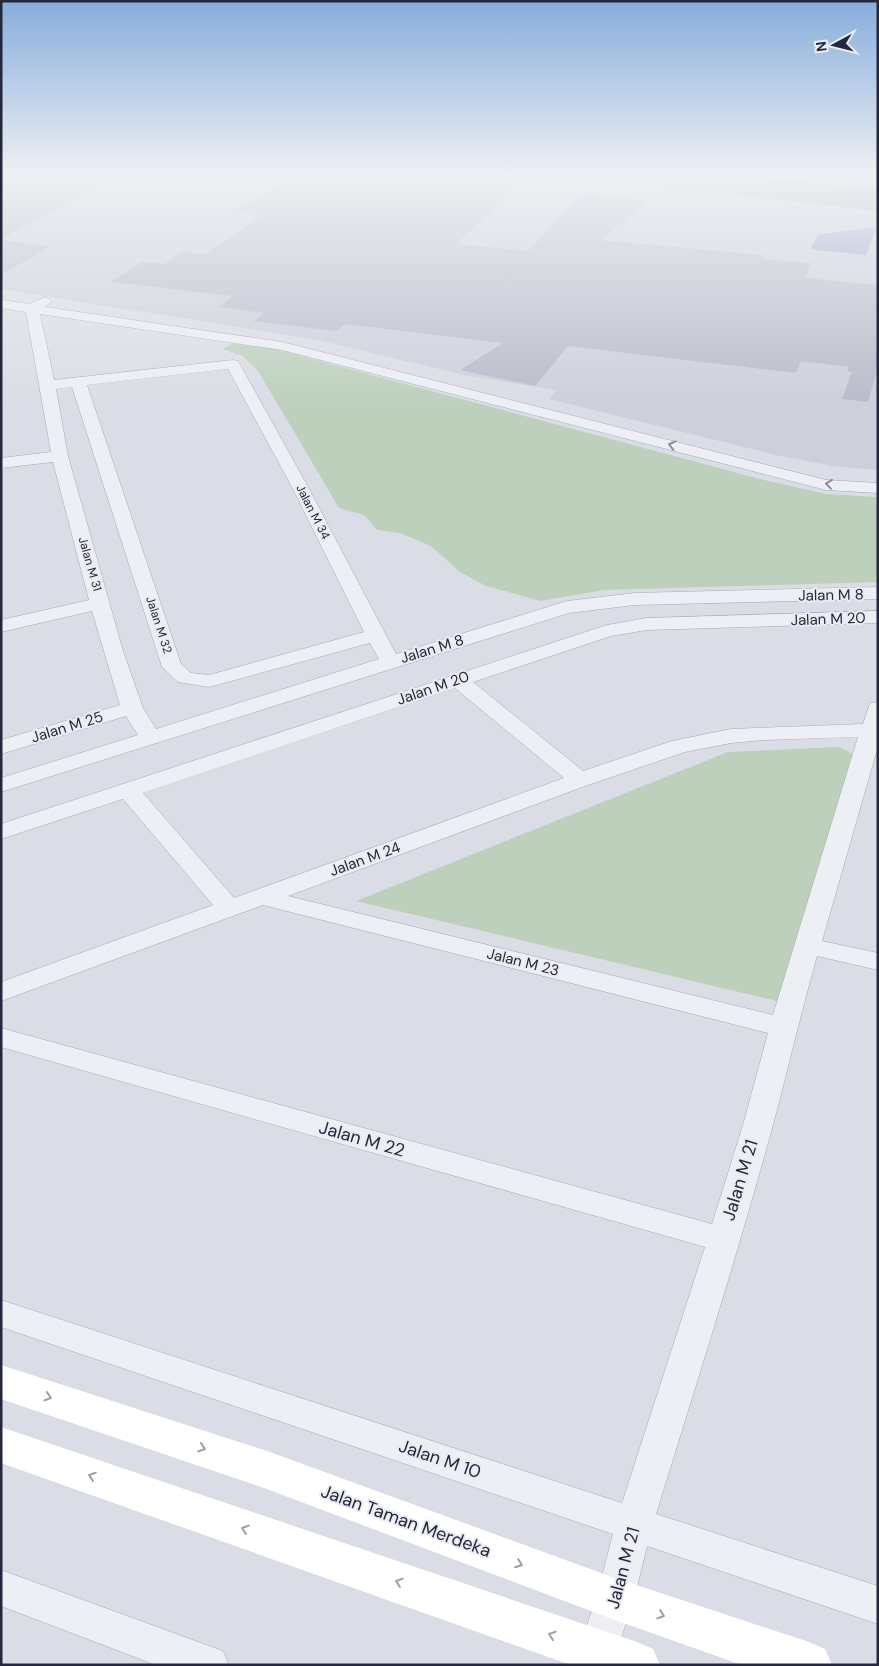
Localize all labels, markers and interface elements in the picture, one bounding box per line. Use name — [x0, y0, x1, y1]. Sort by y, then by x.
north arrow — [809, 20, 859, 70]
text: N — [812, 40, 831, 53]
one-way arrow — [667, 440, 676, 451]
one-way arrow — [825, 479, 833, 490]
street label: Jalan M 34 — [292, 482, 334, 542]
street label: Jalan M 31 — [75, 535, 105, 593]
street label: Jalan M 8 — [798, 584, 864, 606]
street label: Jalan M 32 — [142, 594, 176, 656]
street label: Jalan M 20 — [790, 608, 866, 630]
street label: Jalan M 8 — [398, 630, 466, 668]
street label: Jalan M 20 — [394, 666, 472, 710]
street label: Jalan M 25 — [29, 707, 105, 747]
street label: Jalan M 24 — [327, 837, 403, 881]
street label: Jalan M 23 — [485, 943, 561, 981]
street label: Jalan M 22 — [316, 1115, 408, 1163]
street label: Jalan M 21 — [716, 1136, 764, 1224]
one-way arrow — [43, 1391, 51, 1401]
street label: Jalan M 10 — [396, 1434, 484, 1484]
one-way arrow — [197, 1442, 205, 1452]
one-way arrow — [88, 1472, 96, 1482]
street label: Jalan Taman Merdeka — [318, 1479, 494, 1563]
street label: Jalan M 21 — [601, 1524, 645, 1612]
one-way arrow — [241, 1525, 250, 1535]
one-way arrow — [514, 1557, 523, 1568]
one-way arrow — [395, 1578, 403, 1588]
one-way arrow — [656, 1609, 665, 1619]
one-way arrow — [549, 1631, 557, 1641]

